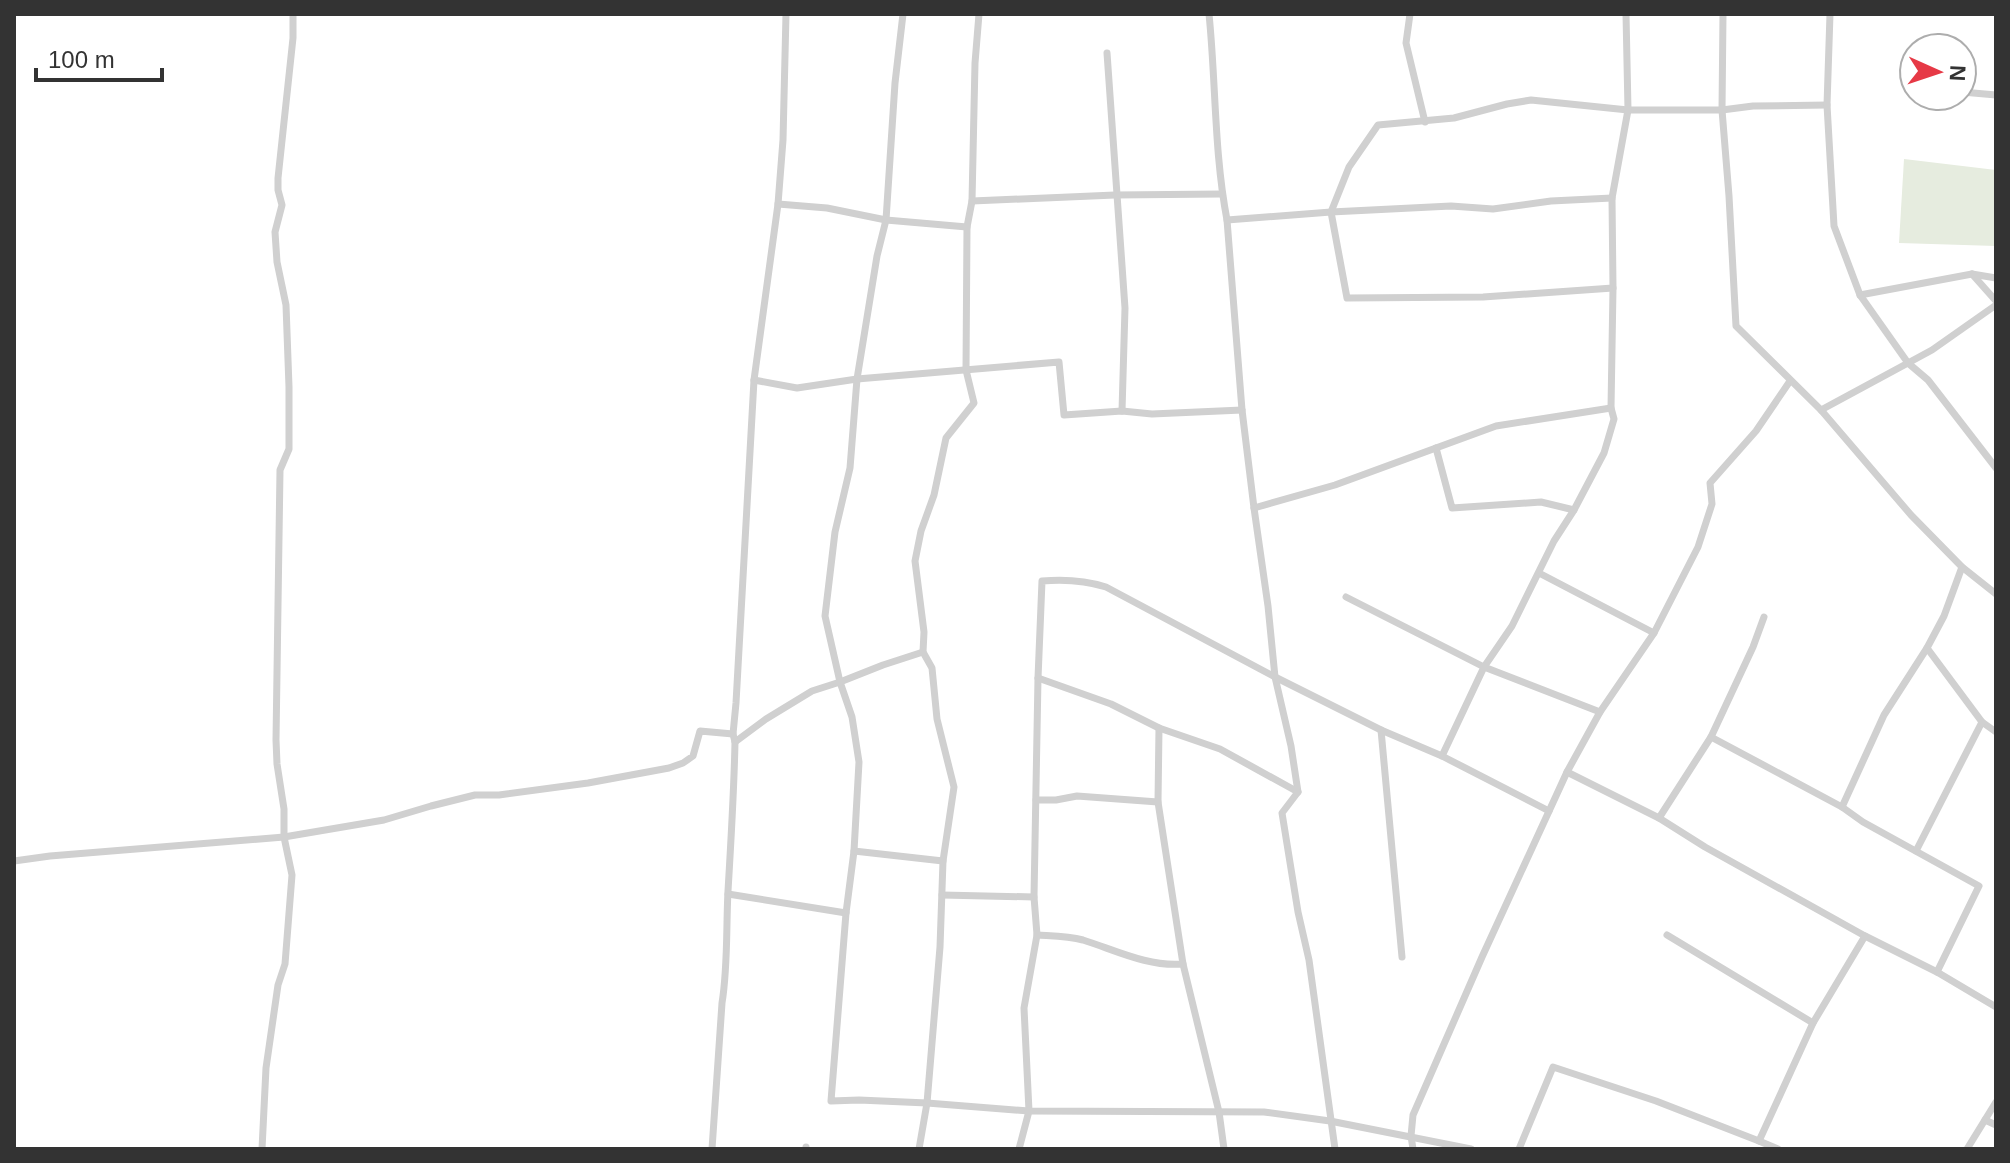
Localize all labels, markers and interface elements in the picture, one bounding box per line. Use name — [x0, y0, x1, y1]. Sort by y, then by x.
scale bar — [36, 32, 162, 82]
north arrow — [1898, 32, 1978, 112]
text: 100 m — [48, 46, 115, 73]
text: N — [1945, 64, 1970, 82]

